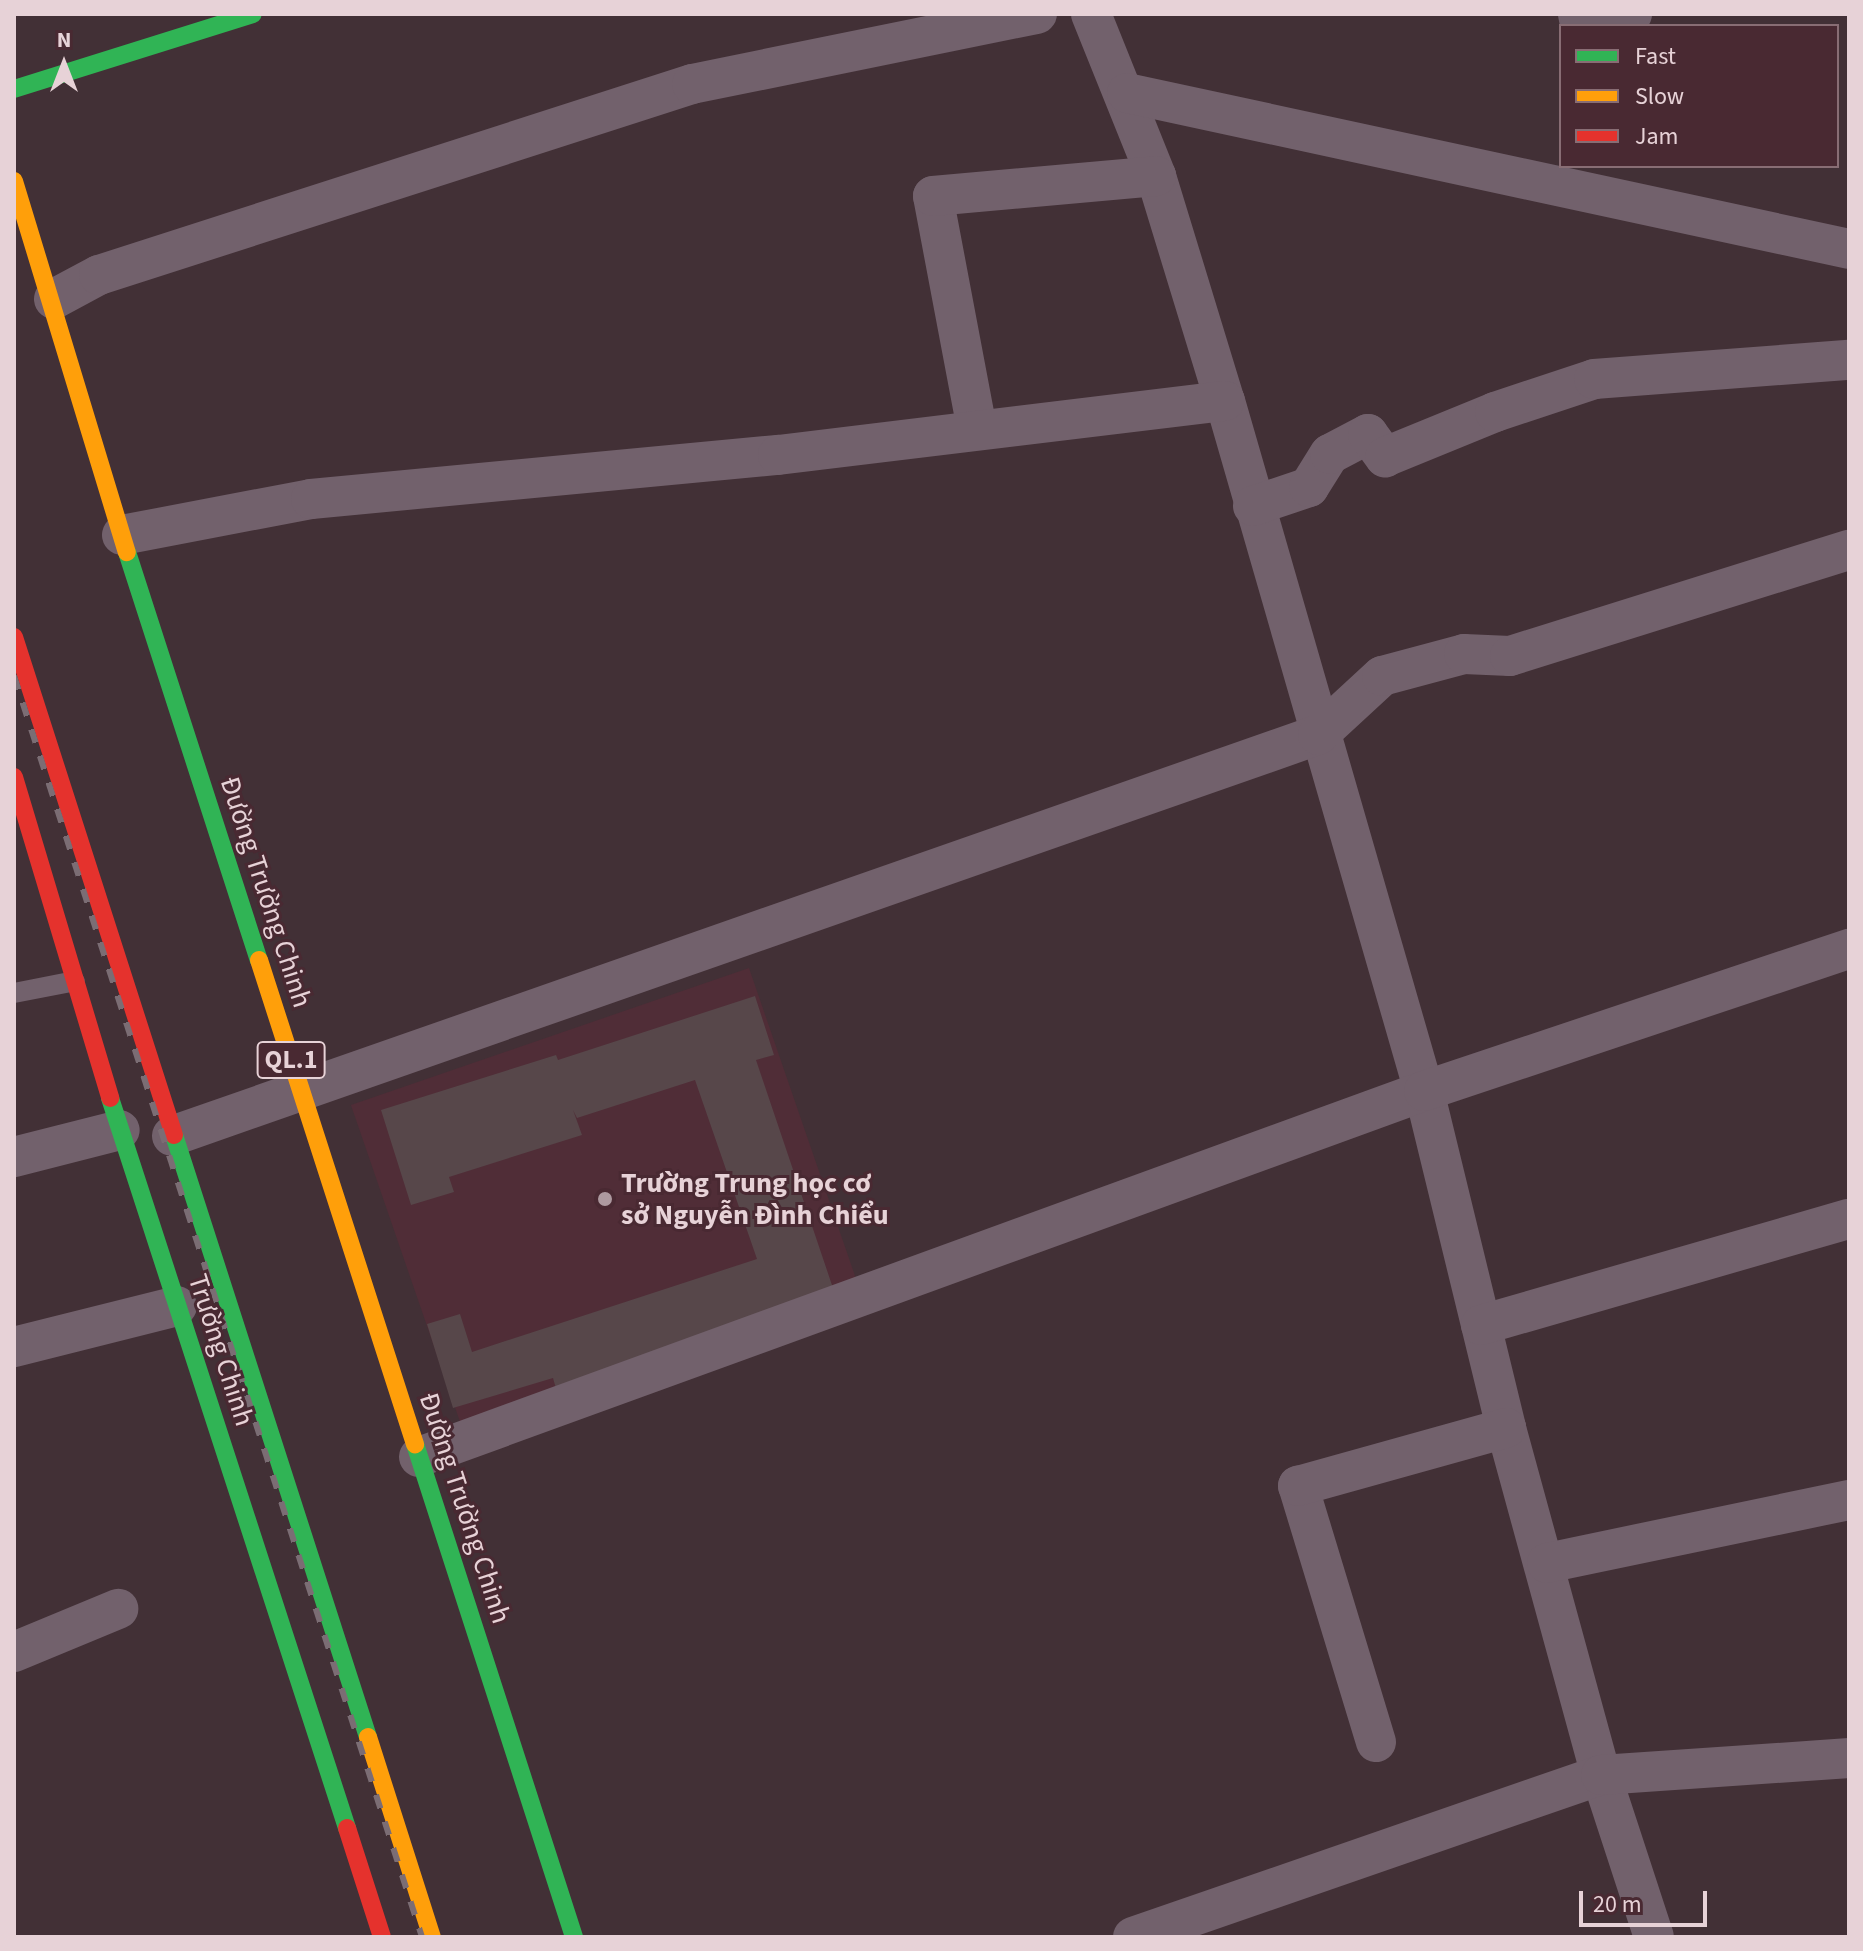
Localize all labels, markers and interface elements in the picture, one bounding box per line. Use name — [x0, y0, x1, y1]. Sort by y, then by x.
north arrow — [24, 24, 104, 104]
text: N — [57, 24, 71, 56]
legend — [1559, 24, 1839, 168]
text: Fast — [1635, 39, 1676, 74]
text: Slow — [1635, 79, 1684, 114]
text: Jam — [1635, 119, 1679, 154]
street label: Đường Trường Chinh — [213, 772, 319, 1012]
road number: QL.1 — [255, 1038, 327, 1082]
place label: Trường Trung học cơ sở Nguyễn Đình Chiểu — [621, 1166, 889, 1232]
marker: Trường Trung học cơ sở Nguyễn Đình Chiểu — [596, 1190, 614, 1208]
street label: Trường Chinh — [181, 1270, 261, 1430]
street label: Đường Trường Chinh — [412, 1388, 518, 1628]
scale bar — [1583, 1875, 1711, 1925]
text: 20 m — [1593, 1887, 1642, 1922]

